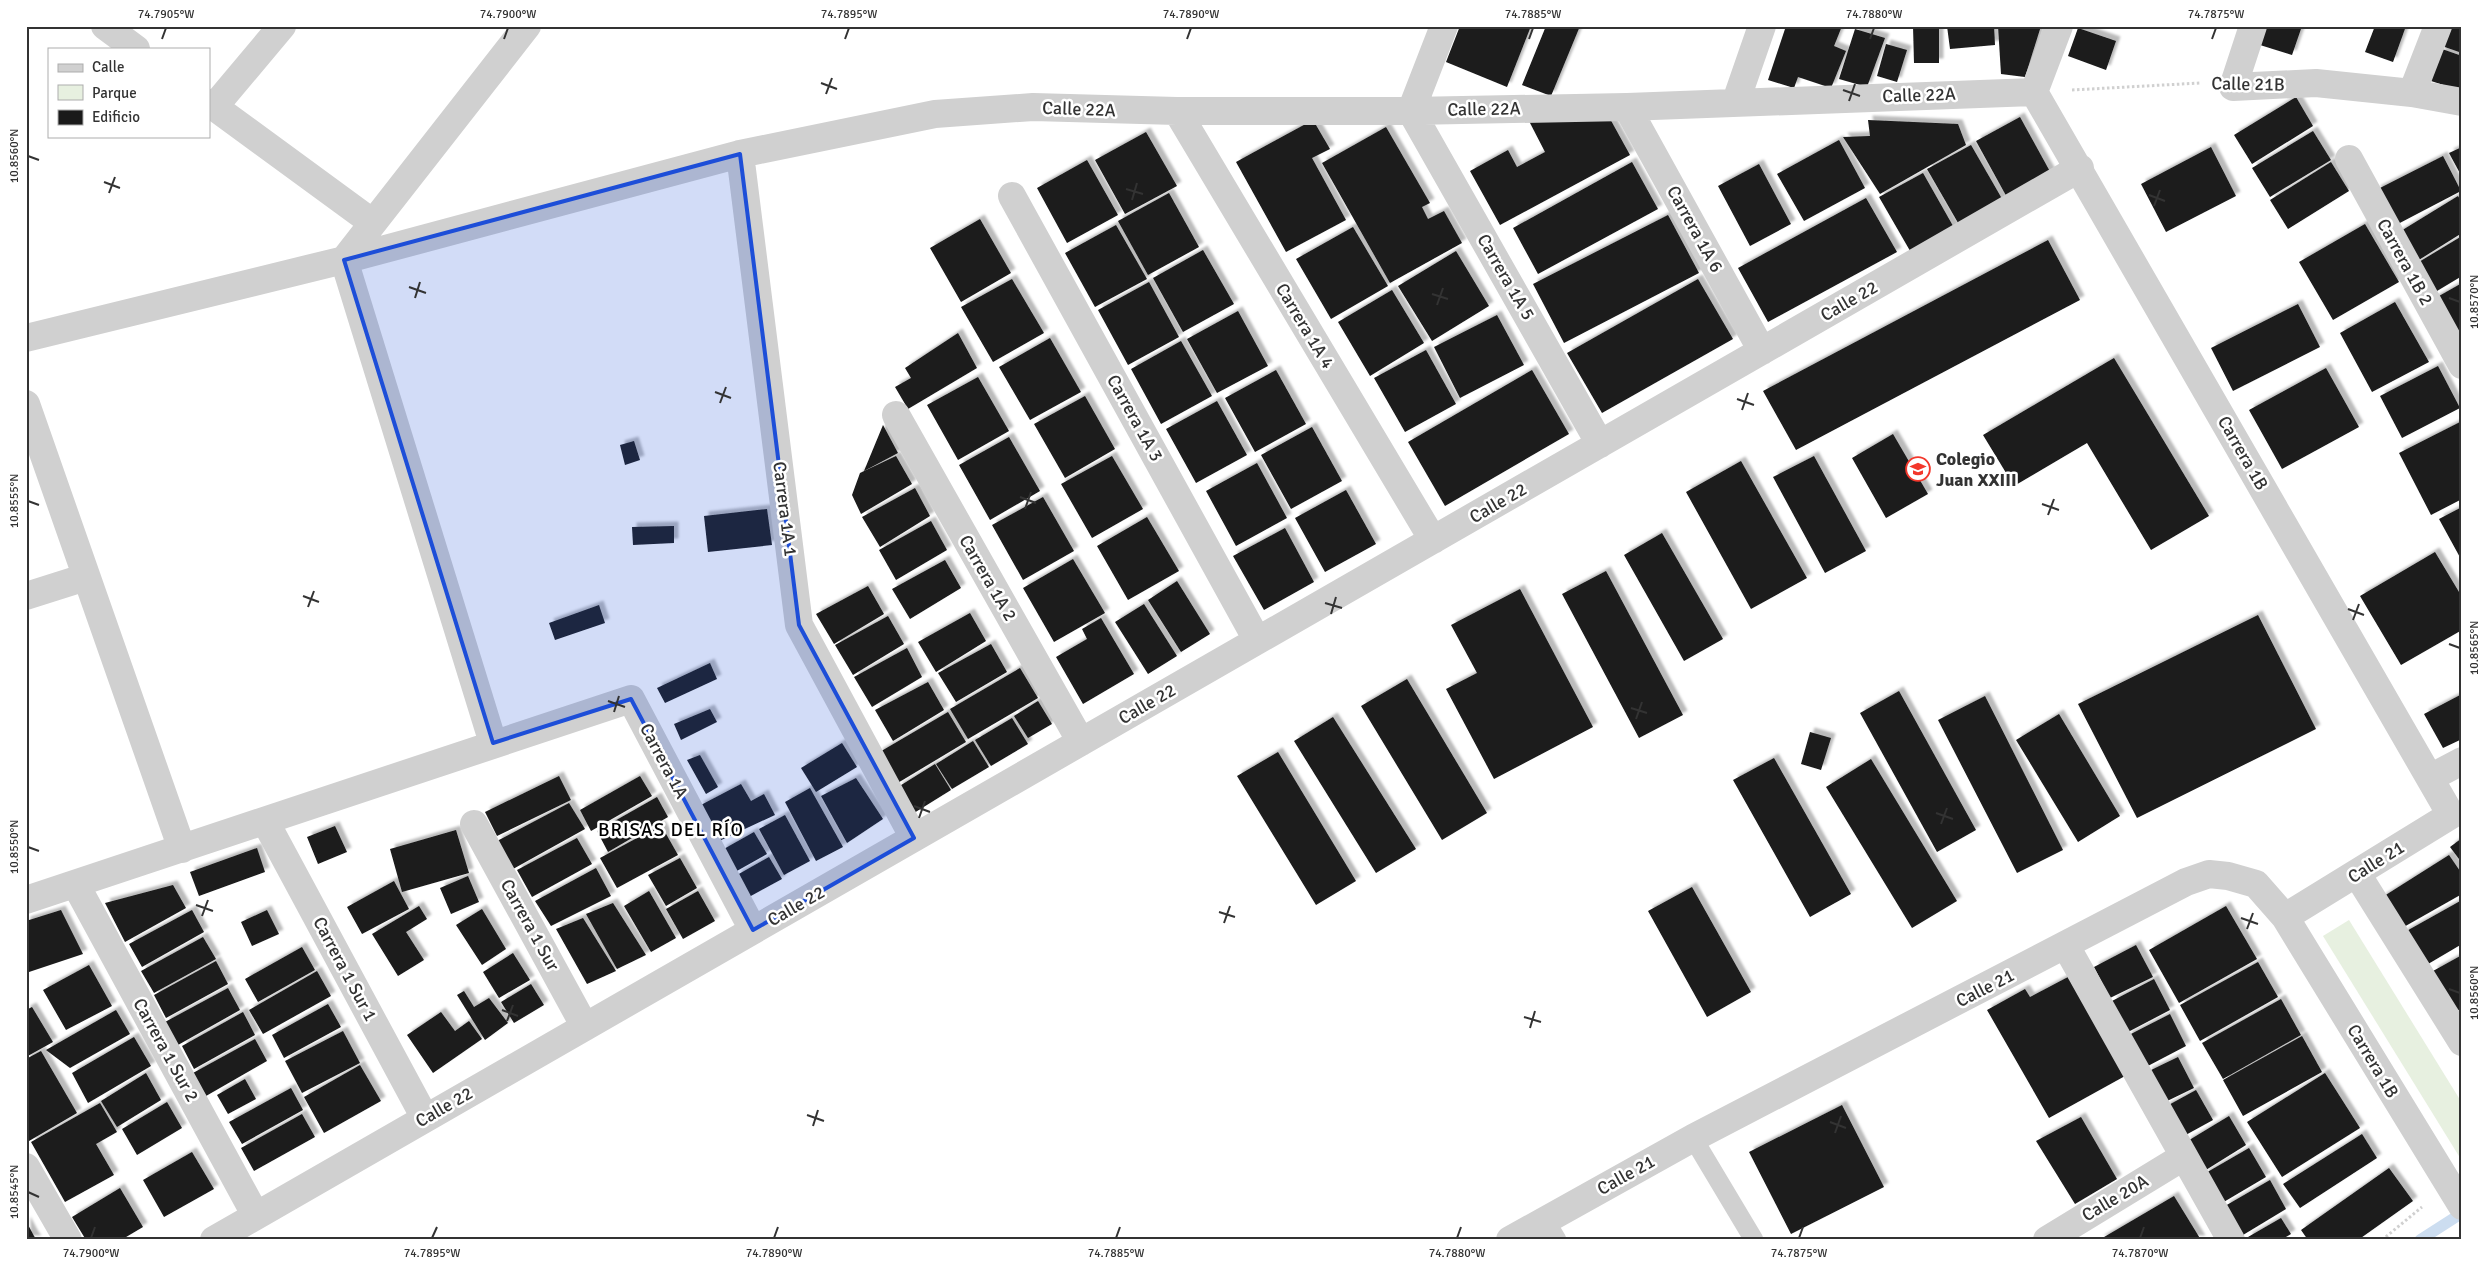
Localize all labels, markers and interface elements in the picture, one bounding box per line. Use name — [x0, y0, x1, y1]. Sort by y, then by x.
text: 74.7905°W — [138, 7, 194, 22]
text: 74.7900°W — [480, 7, 536, 22]
text: 74.7895°W — [821, 7, 877, 22]
text: 74.7890°W — [1163, 7, 1219, 22]
text: 74.7885°W — [1505, 7, 1561, 22]
text: 74.7880°W — [1846, 7, 1902, 22]
text: 74.7875°W — [2188, 7, 2244, 22]
legend — [48, 48, 210, 138]
text: Calle — [92, 58, 125, 76]
street label: Calle 21B — [2211, 72, 2285, 96]
street label: Calle 22A — [1882, 83, 1956, 107]
text: Parque — [92, 84, 137, 102]
street label: Calle 22A — [1042, 97, 1116, 121]
street label: Calle 22A — [1447, 97, 1521, 121]
text: Edificio — [92, 108, 140, 126]
text: 10.8560°N — [7, 129, 22, 183]
street label: Carrera 1A 6 — [1662, 182, 1728, 276]
street label: Carrera 1B 2 — [2372, 215, 2438, 309]
street label: Carrera 1A 5 — [1473, 230, 1539, 324]
text: 10.8570°N — [2467, 275, 2482, 329]
street label: Calle 22 — [1816, 276, 1882, 326]
street label: Carrera 1A 4 — [1271, 279, 1339, 373]
street label: Carrera 1A 3 — [1102, 371, 1168, 465]
street label: Carrera 1B — [2213, 412, 2273, 494]
place label: Colegio Juan XXIII — [1936, 448, 2017, 491]
school or university icon: Colegio Juan XXIII — [1905, 456, 1931, 482]
street label: Carrera 1A 1 — [768, 460, 802, 558]
text: 10.8555°N — [7, 474, 22, 528]
street label: Calle 22 — [1465, 478, 1531, 528]
street label: Carrera 1A 2 — [955, 531, 1021, 625]
text: 10.8565°N — [2467, 621, 2482, 675]
street label: Calle 22 — [1114, 679, 1180, 729]
street label: Carrera 1A — [635, 720, 693, 802]
district label: BRISAS DEL RÍO — [598, 818, 744, 842]
text: 10.8550°N — [7, 820, 22, 874]
street label: Calle 21 — [2344, 836, 2408, 888]
street label: Carrera 1 Sur — [496, 875, 564, 975]
street label: Calle 22 — [763, 881, 829, 931]
street label: Carrera 1 Sur 1 — [308, 913, 382, 1025]
street label: Calle 21 — [1952, 964, 2018, 1012]
text: 10.8560°N — [2467, 966, 2482, 1020]
street label: Carrera 1 Sur 2 — [128, 994, 204, 1106]
street label: Carrera 1B — [2342, 1020, 2404, 1102]
street label: Calle 22 — [411, 1082, 477, 1132]
street label: Calle 21 — [1593, 1150, 1659, 1200]
text: 10.8545°N — [7, 1165, 22, 1219]
street label: Calle 20A — [2078, 1170, 2152, 1226]
text: 74.7900°W — [63, 1246, 119, 1261]
text: 74.7895°W — [404, 1246, 460, 1261]
text: 74.7890°W — [746, 1246, 802, 1261]
text: 74.7885°W — [1088, 1246, 1144, 1261]
text: 74.7880°W — [1429, 1246, 1485, 1261]
text: 74.7875°W — [1771, 1246, 1827, 1261]
text: 74.7870°W — [2112, 1246, 2168, 1261]

